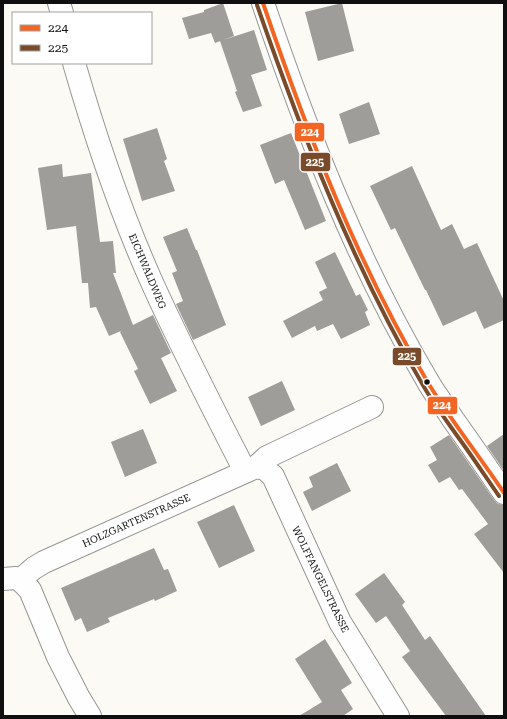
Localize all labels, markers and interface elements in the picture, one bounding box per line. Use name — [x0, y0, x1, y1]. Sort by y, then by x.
legend — [12, 12, 152, 64]
text: 224 — [48, 21, 68, 35]
text: 225 — [48, 41, 68, 55]
line badge: 224 — [294, 122, 325, 142]
text: 224 — [301, 126, 320, 139]
line badge: 225 — [300, 152, 331, 172]
text: 225 — [306, 156, 324, 169]
street label: EICHWALDWEG — [127, 232, 168, 311]
line badge: 225 — [392, 347, 422, 366]
text: 225 — [398, 350, 416, 363]
unlabelled marker — [422, 377, 432, 387]
line badge: 224 — [427, 396, 458, 415]
text: 224 — [433, 399, 452, 412]
street label: HOLZGARTENSTRASSE — [81, 492, 192, 549]
street label: WOLFFANGELSTRASSE — [290, 524, 351, 634]

